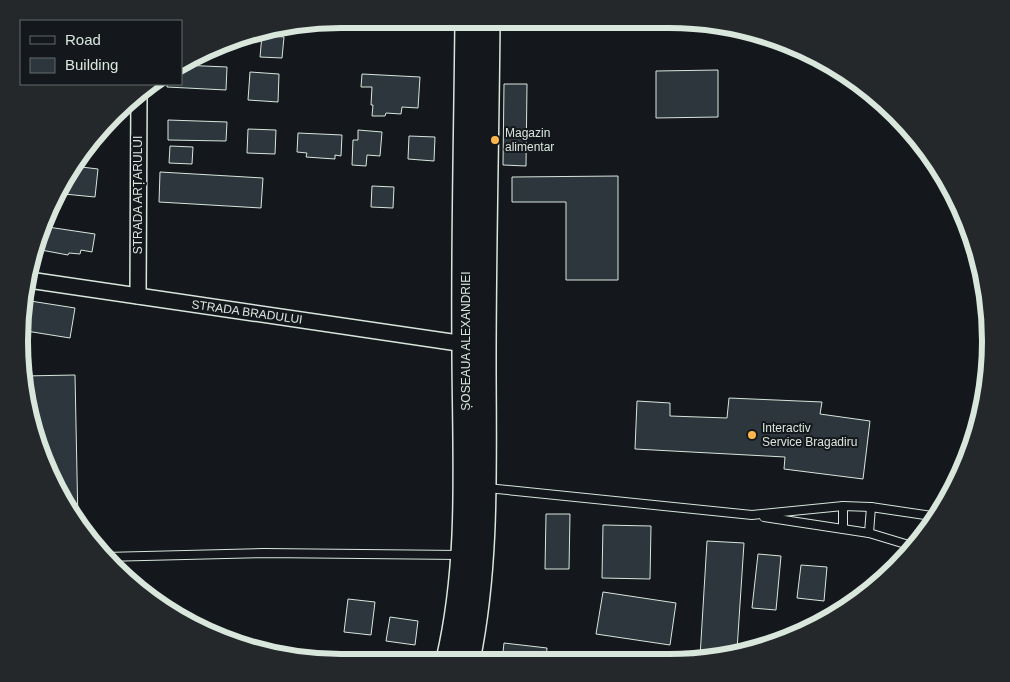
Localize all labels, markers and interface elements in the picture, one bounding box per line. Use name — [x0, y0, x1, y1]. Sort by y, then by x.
legend — [20, 20, 182, 85]
text: Road — [65, 31, 101, 48]
text: Building — [65, 56, 118, 73]
place label: Magazin alimentar — [505, 126, 554, 154]
marker: Magazin alimentar — [489, 134, 501, 146]
street label: STRADA ARȚARULUI — [131, 136, 145, 254]
street label: ȘOSEAUA ALEXANDRIEI — [459, 271, 473, 411]
street label: STRADA BRADULUI — [191, 297, 303, 327]
place label: Interactiv Service Bragadiru — [762, 421, 857, 449]
marker: Interactiv Service Bragadiru — [746, 429, 758, 441]

